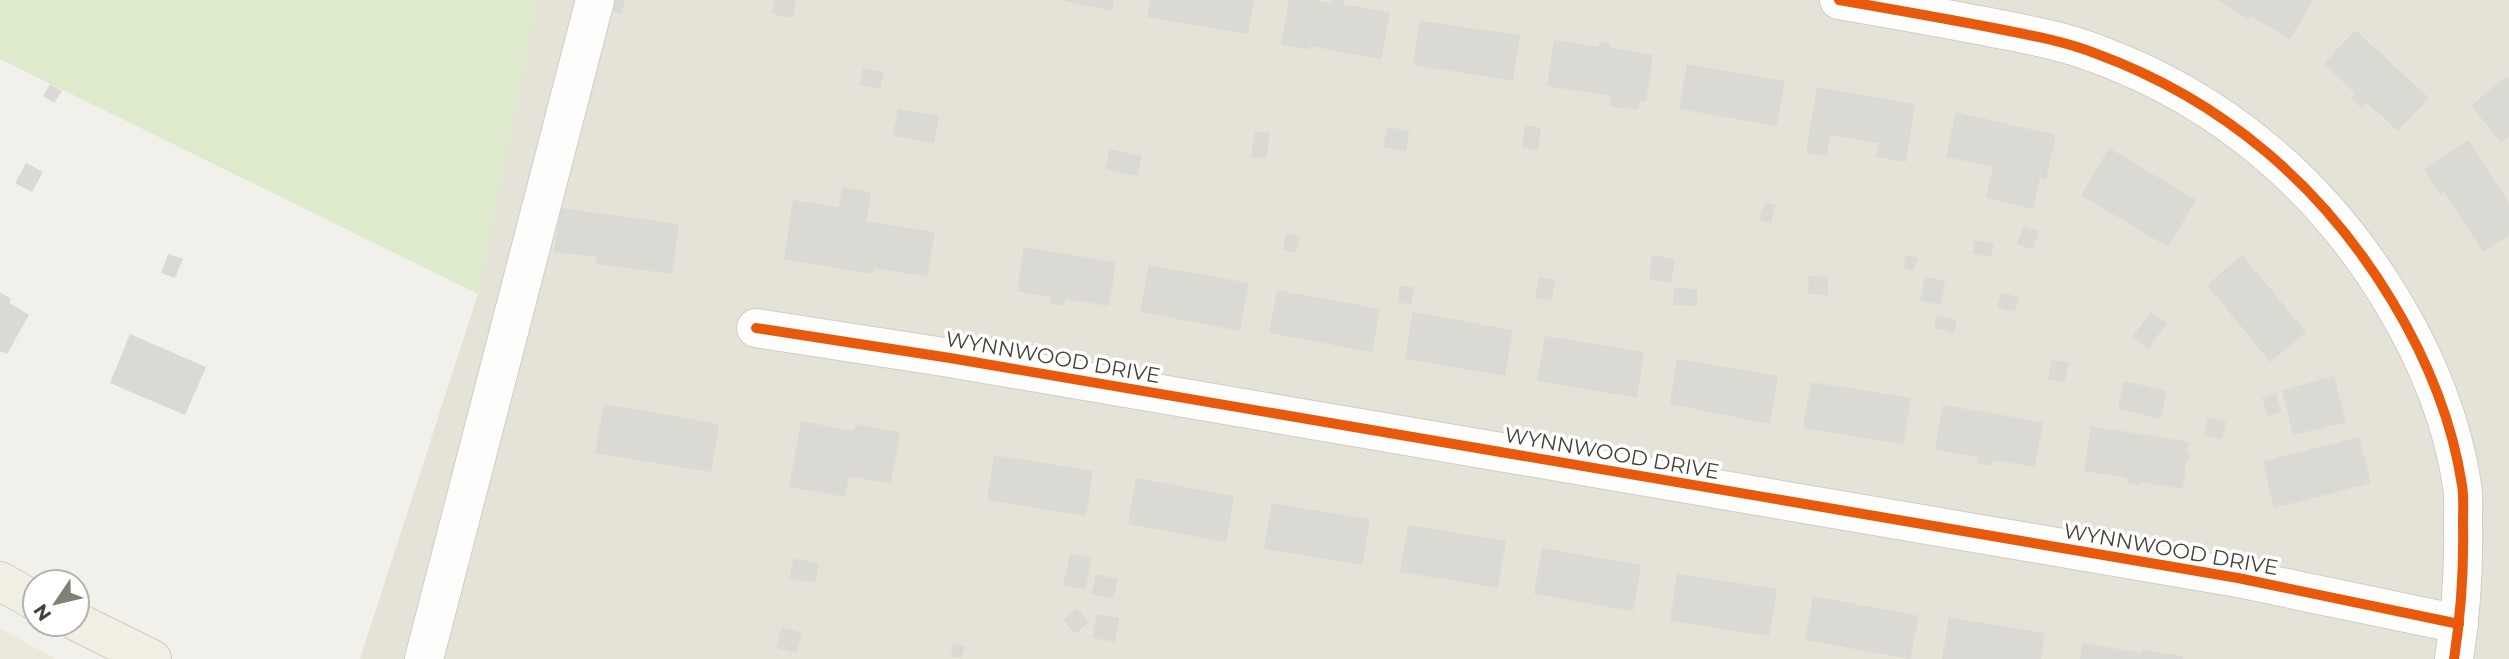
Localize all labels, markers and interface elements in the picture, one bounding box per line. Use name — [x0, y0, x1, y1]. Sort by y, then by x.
street label: WYNNWOOD DRIVE — [944, 326, 1162, 388]
street label: WYNNWOOD DRIVE — [1503, 422, 1721, 484]
street label: WYNNWOOD DRIVE — [2062, 518, 2280, 580]
north arrow — [21, 568, 91, 638]
text: N — [29, 600, 56, 625]

